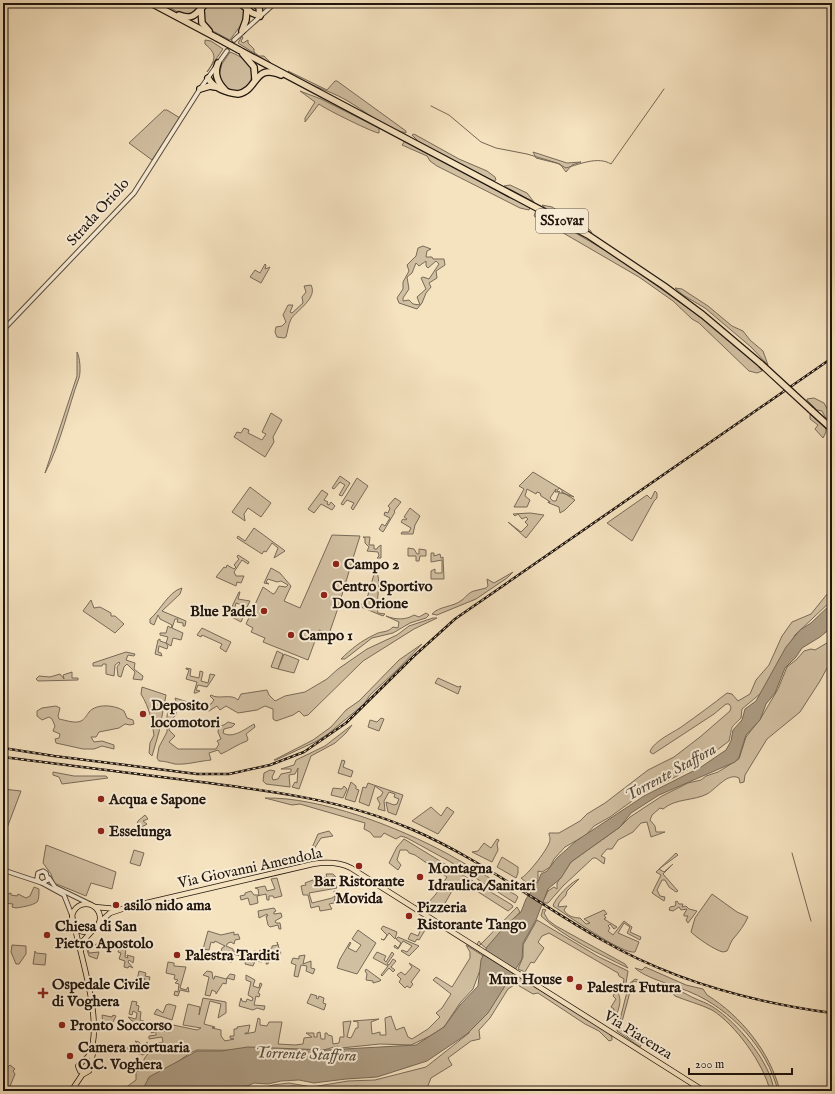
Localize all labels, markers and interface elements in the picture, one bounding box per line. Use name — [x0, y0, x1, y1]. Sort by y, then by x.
street label: Strada Oriolo — [63, 174, 133, 250]
road number: SS10var — [536, 209, 588, 233]
place label: Campo 2 — [344, 555, 399, 574]
marker: Campo 2 — [331, 559, 341, 569]
place label: Centro Sportivo Don Orione — [332, 577, 433, 613]
marker: Centro Sportivo Don Orione — [319, 590, 329, 600]
place label: Blue Padel — [190, 602, 257, 621]
marker: Blue Padel — [259, 606, 269, 616]
place label: Campo 1 — [299, 626, 353, 645]
marker: Campo 1 — [286, 630, 296, 640]
place label: Deposito locomotori — [150, 696, 220, 732]
marker: Deposito locomotori — [138, 709, 148, 719]
water label: Torrente Staffora — [622, 740, 720, 806]
place label: Acqua e Sapone — [108, 790, 206, 809]
marker: Acqua e Sapone — [96, 794, 106, 804]
place label: Esselunga — [109, 822, 172, 841]
marker: Esselunga — [96, 826, 106, 836]
street label: Via Giovanni Amendola — [175, 843, 324, 893]
place label: Montagna Idraulica/Sanitari — [428, 859, 535, 895]
marker: Bar Ristorante Movida — [354, 861, 364, 871]
place label: Bar Ristorante Movida — [314, 872, 405, 908]
marker: Montagna Idraulica/Sanitari — [415, 872, 425, 882]
place label: asilo nido ama — [124, 896, 212, 915]
place label: Pizzeria Ristorante Tango — [417, 898, 526, 934]
marker: asilo nido ama — [111, 900, 121, 910]
marker: Pizzeria Ristorante Tango — [404, 911, 414, 921]
place label: Chiesa di San Pietro Apostolo — [55, 917, 153, 953]
marker: Chiesa di San Pietro Apostolo — [42, 930, 52, 940]
place label: Palestra Tarditi — [185, 946, 280, 965]
marker: Palestra Tarditi — [172, 950, 182, 960]
place label: Muu House — [489, 970, 562, 989]
marker: Muu House — [565, 974, 575, 984]
place label: Ospedale Civile di Voghera — [52, 975, 150, 1011]
place label: Palestra Futura — [587, 978, 681, 997]
marker: Palestra Futura — [574, 982, 584, 992]
marker: Ospedale Civile di Voghera — [37, 987, 49, 999]
street label: Via Piacenza — [599, 1006, 676, 1064]
place label: Pronto Soccorso — [70, 1016, 172, 1035]
marker: Pronto Soccorso — [57, 1020, 67, 1030]
place label: Camera mortuaria O.C. Voghera — [78, 1038, 190, 1074]
water label: Torrente Staffora — [255, 1043, 357, 1067]
scale bar — [689, 1050, 792, 1076]
marker: Camera mortuaria O.C. Voghera — [65, 1051, 75, 1061]
text: 200 m — [695, 1057, 724, 1072]

